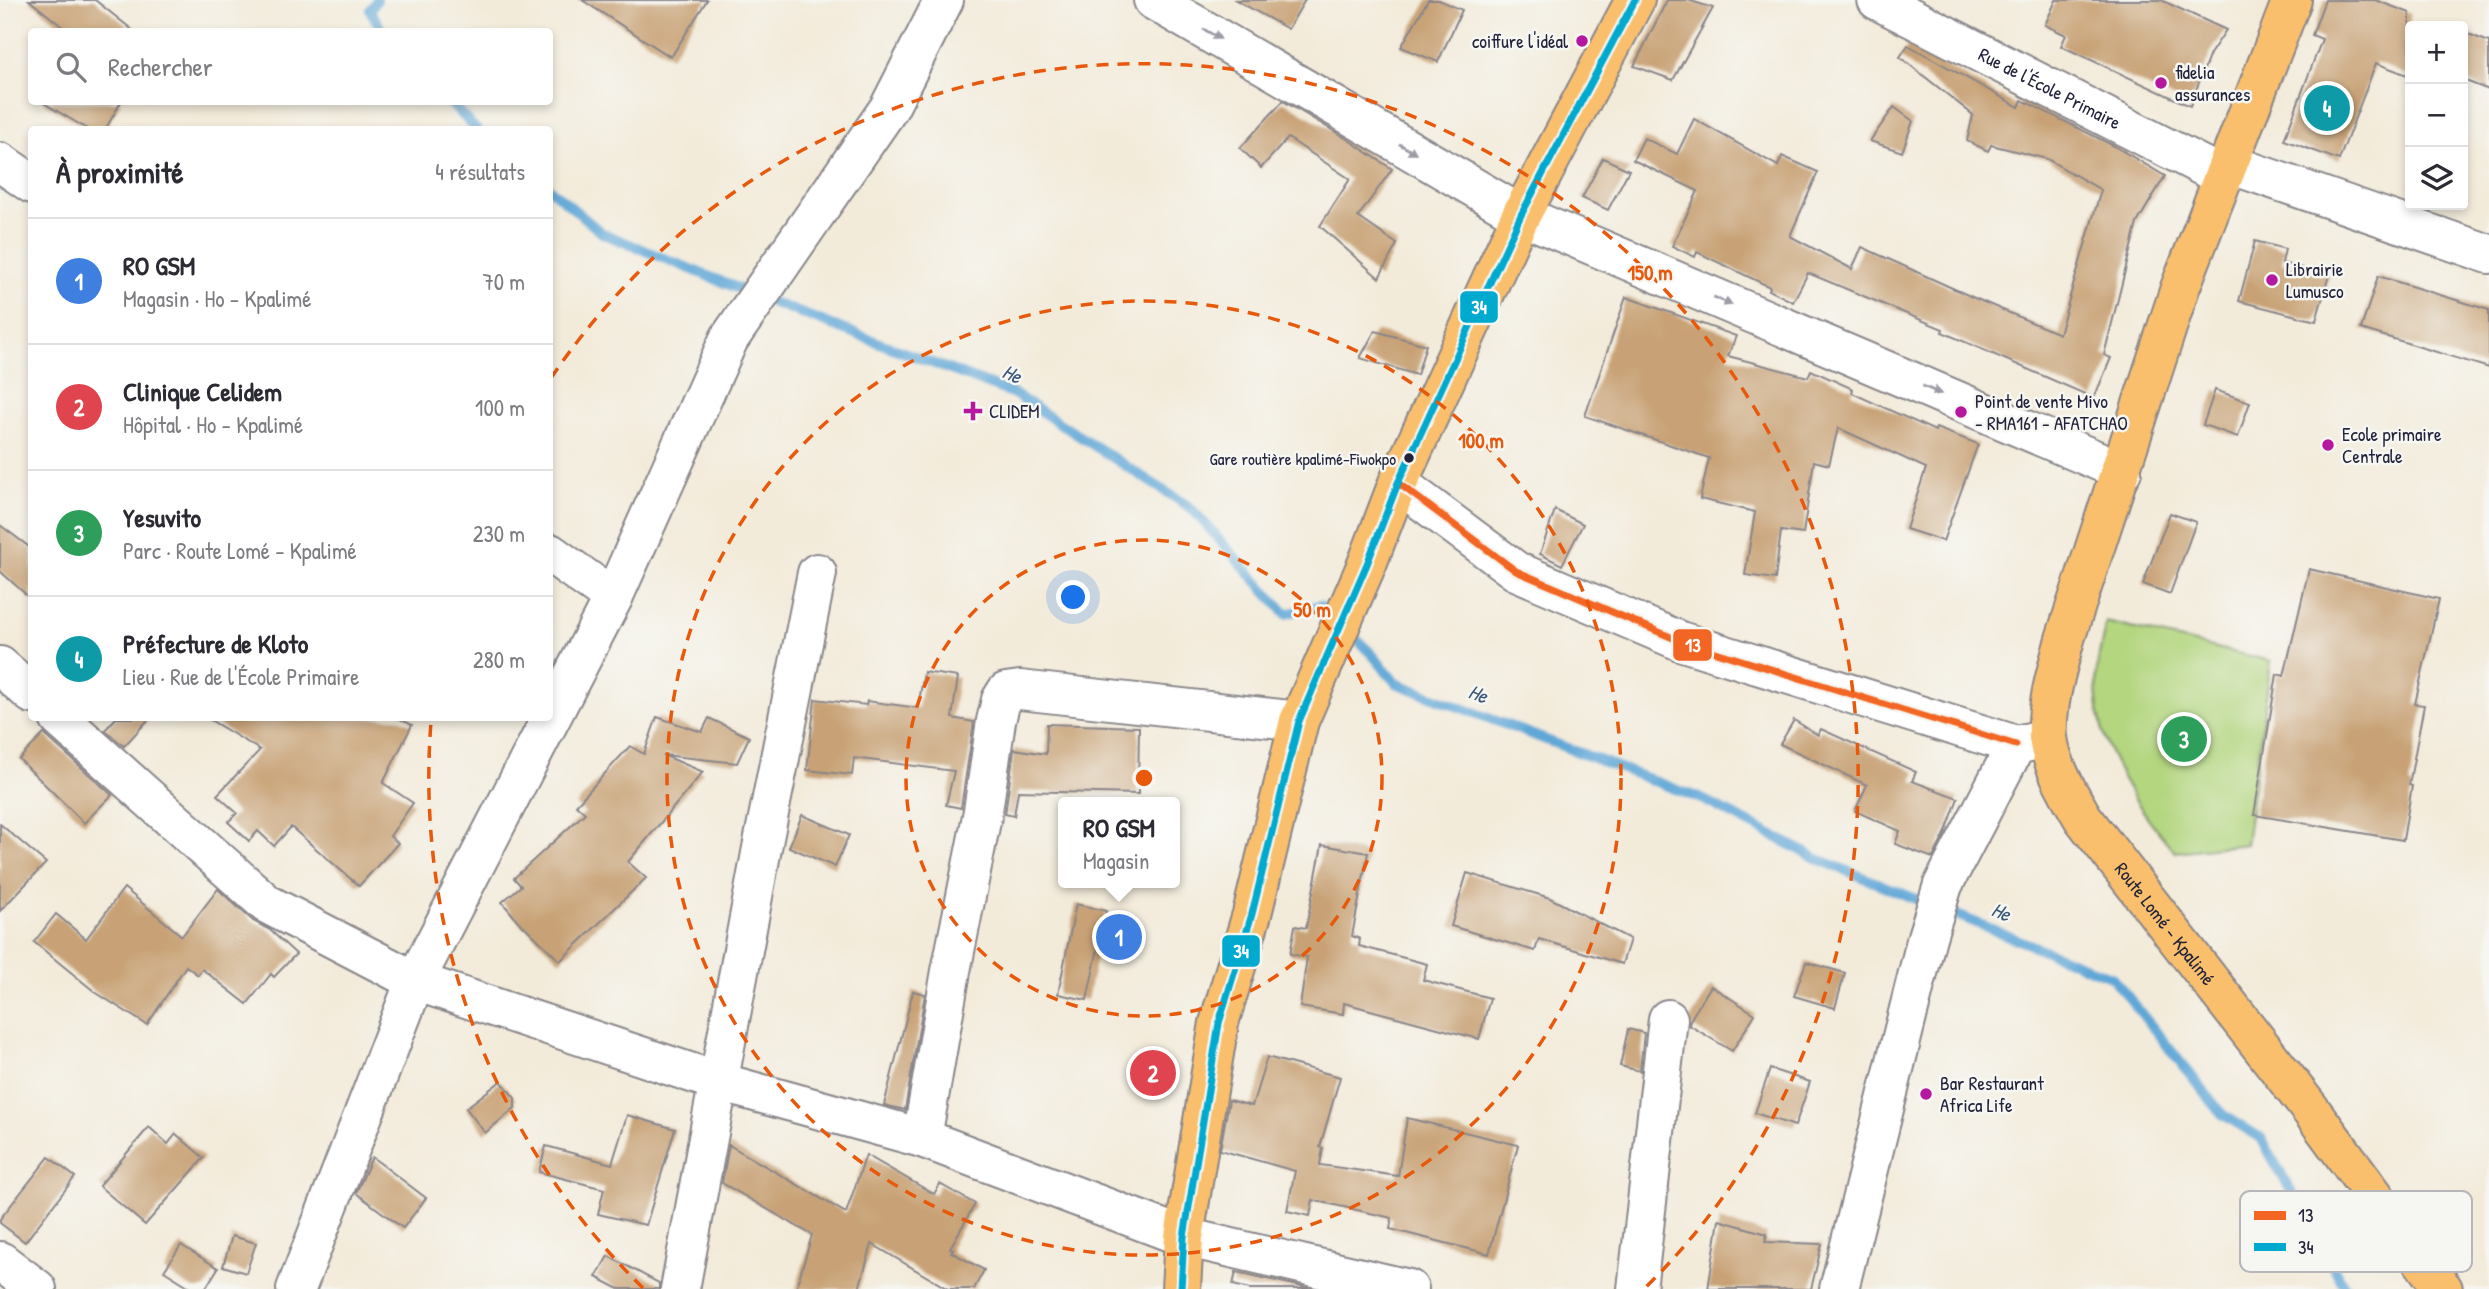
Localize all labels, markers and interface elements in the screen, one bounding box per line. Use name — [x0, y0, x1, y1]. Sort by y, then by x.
map controls — [2405, 21, 2468, 210]
button: + — [2405, 21, 2468, 84]
search box — [28, 28, 553, 105]
one-way arrow — [1202, 28, 1221, 41]
place label: coiffure l'idéal — [1472, 28, 1569, 54]
marker: coiffure l'idéal — [1574, 33, 1590, 49]
street label: Rue de l'École Primaire — [1974, 41, 2126, 135]
icon: search — [52, 48, 90, 86]
text: Rechercher — [108, 49, 213, 84]
place label: fidelia assurances — [2175, 59, 2250, 107]
marker: fidelia assurances — [2153, 75, 2169, 91]
pin: 4 — [2304, 82, 2350, 134]
button: − — [2405, 84, 2468, 147]
one-way arrow — [1399, 143, 1418, 155]
button: layers — [2405, 147, 2468, 210]
text: À proximité — [56, 152, 184, 192]
text: 4 résultats — [435, 156, 525, 187]
text: RO GSM — [123, 248, 195, 283]
place label: Librairie Lumusco — [2286, 256, 2344, 304]
text: 150 m — [1627, 258, 1673, 287]
text: 1 — [75, 266, 83, 297]
text: 70 m — [482, 266, 525, 297]
marker: Librairie Lumusco — [2264, 272, 2280, 288]
text: Magasin · Ho - Kpalimé — [123, 283, 311, 314]
line badge: 34 — [1459, 290, 1499, 324]
text: 34 — [1471, 294, 1487, 320]
one-way arrow — [1713, 295, 1733, 307]
water label: He — [998, 357, 1028, 391]
text: Clinique Celidem — [123, 374, 282, 409]
one-way arrow — [1922, 385, 1943, 396]
place label: Point de vente Mivo - RMA161 - AFATCHAO — [1975, 388, 2128, 436]
text: 2 — [74, 392, 84, 423]
text: 100 m — [475, 392, 525, 423]
place label: CLIDEM — [989, 398, 1040, 424]
marker: CLIDEM — [963, 401, 983, 421]
marker: Point de vente Mivo - RMA161 - AFATCHAO — [1953, 404, 1969, 420]
text: Hôpital · Ho - Kpalimé — [123, 409, 303, 440]
place label: Ecole primaire Centrale — [2342, 421, 2442, 469]
text: 100 m — [1458, 426, 1504, 455]
marker: Ecole primaire Centrale — [2320, 437, 2336, 453]
place label: Gare routière kpalimé-Fiwokpo — [1210, 447, 1396, 470]
marker: Gare routière kpalimé-Fiwokpo — [1402, 451, 1416, 465]
text: Yesuvito — [123, 500, 201, 535]
text: 3 — [74, 518, 84, 549]
text: 230 m — [473, 518, 525, 549]
text: Parc · Route Lomé - Kpalimé — [123, 535, 357, 566]
your location — [1056, 580, 1090, 614]
text: 50 m — [1293, 595, 1331, 624]
text: Préfecture de Kloto — [123, 626, 308, 661]
line badge: 13 — [1672, 628, 1713, 662]
text: 13 — [1685, 632, 1701, 658]
text: 4 — [75, 644, 83, 675]
text: 280 m — [473, 644, 525, 675]
text: Lieu · Rue de l'École Primaire — [123, 661, 359, 692]
water label: He — [1464, 677, 1493, 711]
pin: 3 — [2161, 713, 2207, 765]
centre of rings — [1132, 766, 1156, 790]
popup — [1058, 797, 1180, 888]
text: RO GSM — [1083, 810, 1155, 845]
text: Magasin — [1083, 845, 1149, 876]
street label: Route Lomé - Kpalimé — [2109, 857, 2222, 991]
water label: He — [1987, 895, 2017, 929]
pin: 1 — [1096, 911, 1142, 963]
line badge: 34 — [1221, 934, 1261, 968]
text: 34 — [1233, 938, 1249, 964]
pin: 2 — [1130, 1047, 1176, 1099]
place label: Bar Restaurant Africa Life — [1940, 1070, 2044, 1118]
marker: Bar Restaurant Africa Life — [1918, 1086, 1934, 1102]
legend — [2240, 1191, 2472, 1272]
text: 13 — [2298, 1202, 2313, 1228]
text: 34 — [2298, 1234, 2314, 1260]

